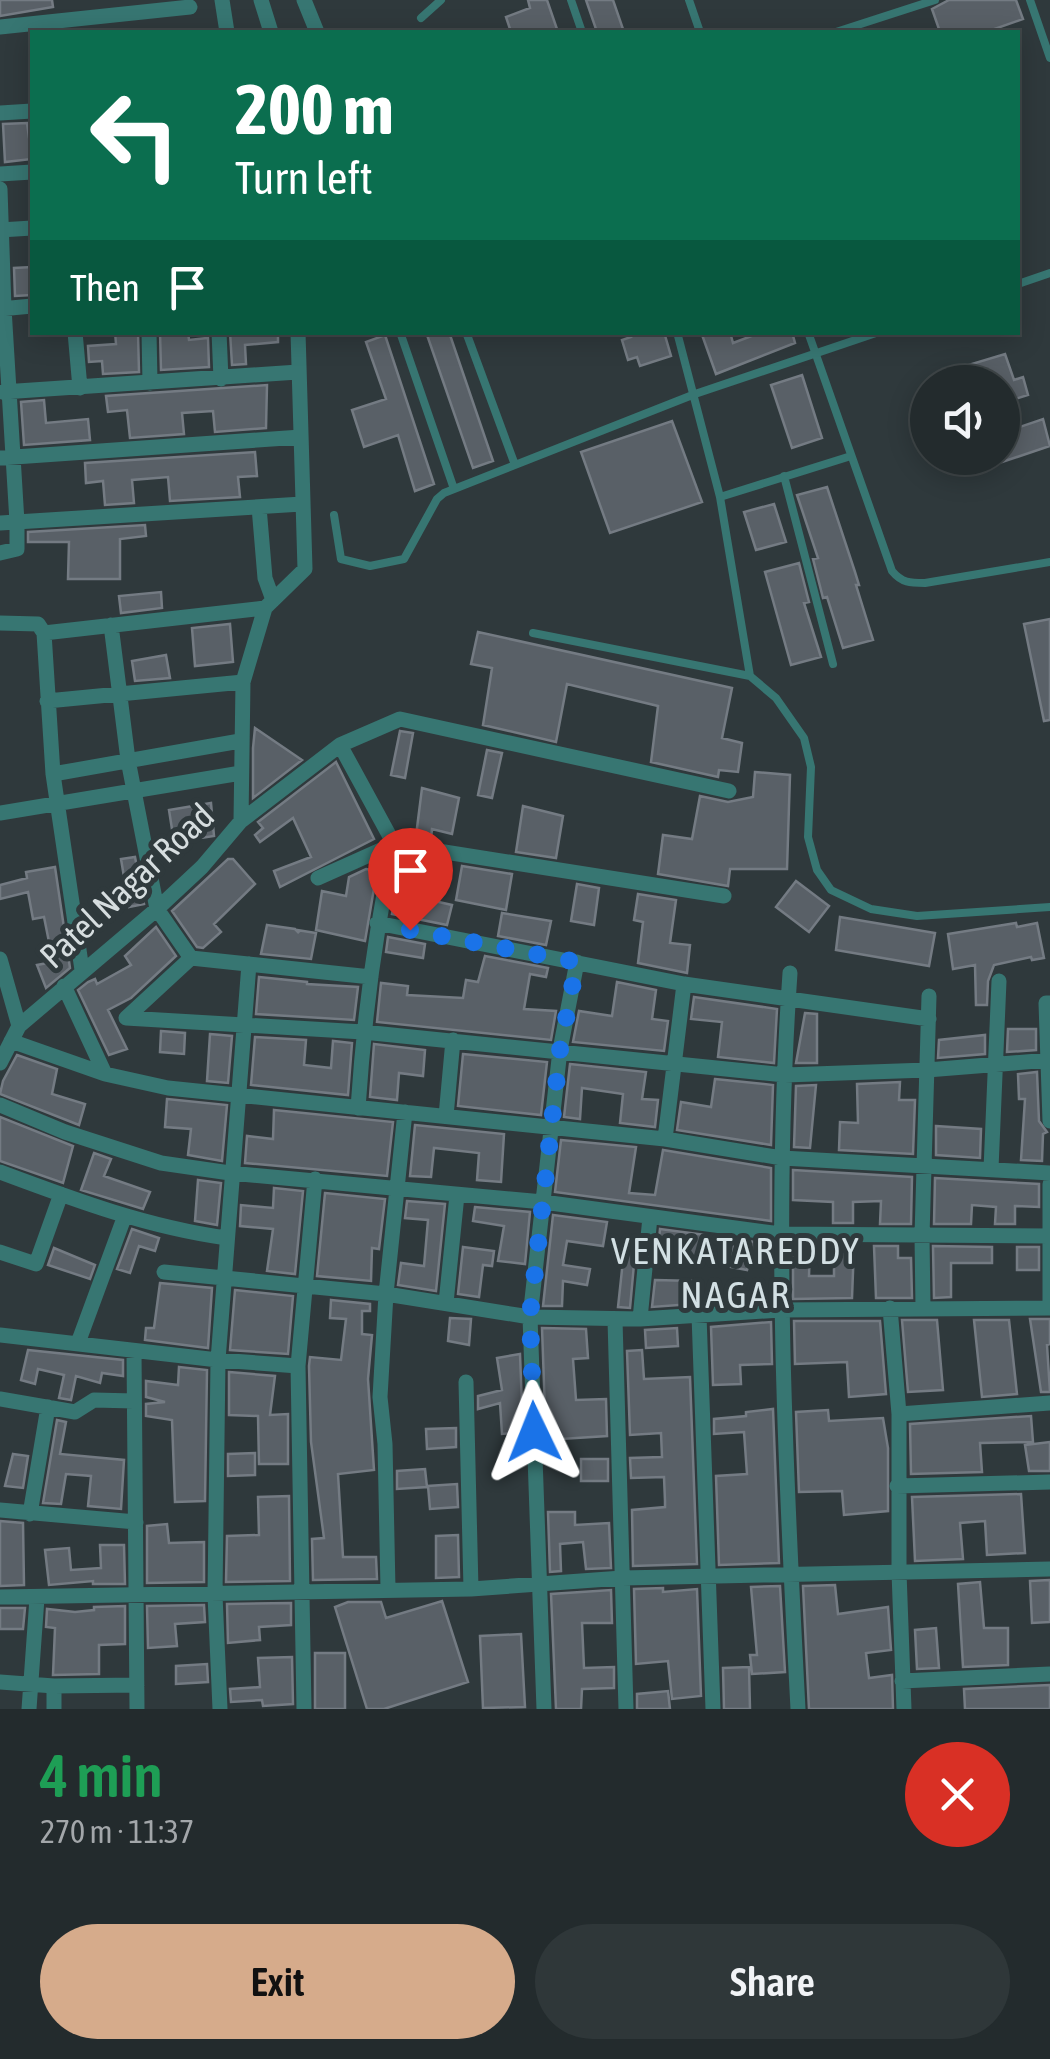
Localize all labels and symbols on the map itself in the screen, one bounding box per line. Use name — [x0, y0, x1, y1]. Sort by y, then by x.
street label: Patel Nagar Road — [32, 795, 221, 976]
pin — [368, 828, 453, 931]
district label: VENKATAREDDY NAGAR — [611, 1229, 861, 1316]
position arrow — [482, 1380, 586, 1484]

